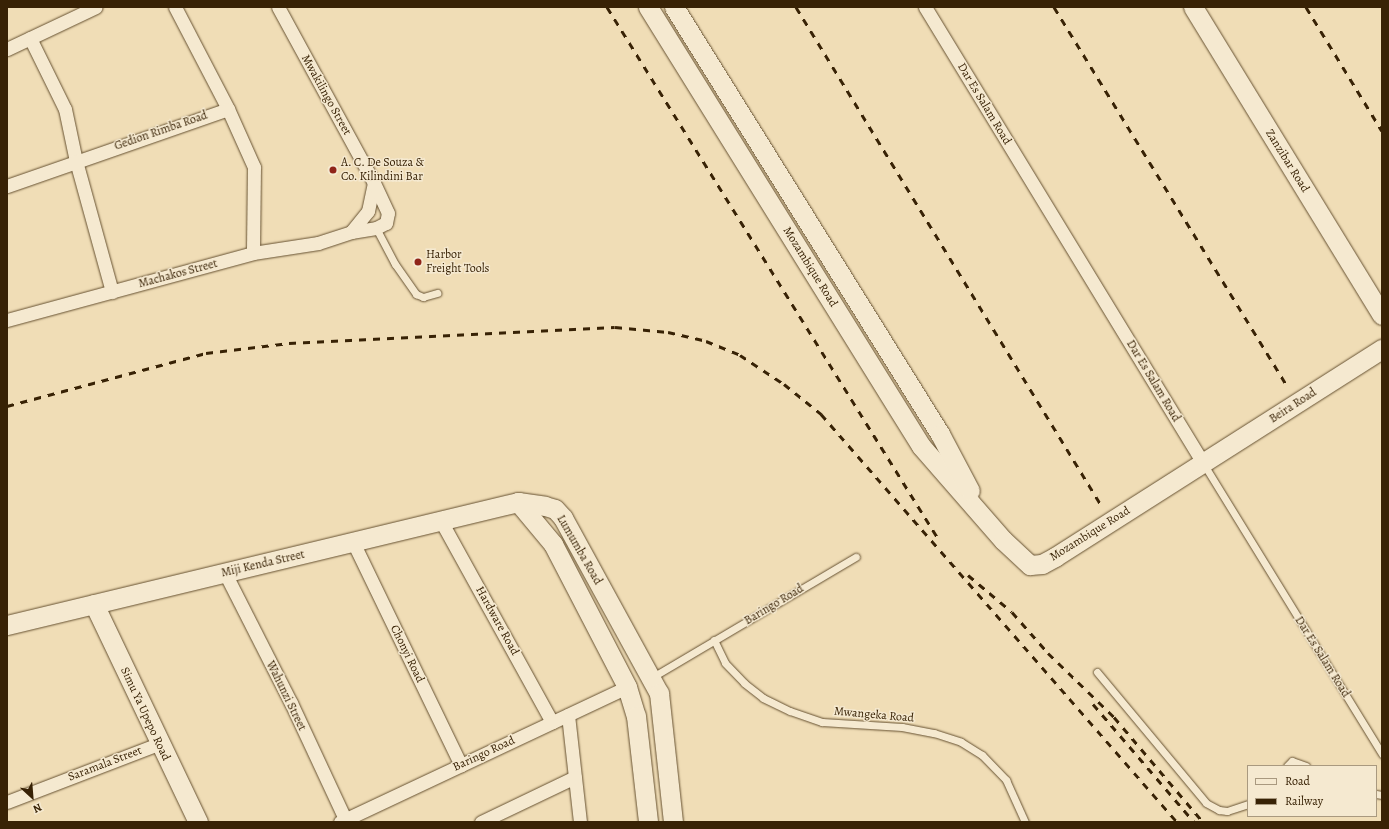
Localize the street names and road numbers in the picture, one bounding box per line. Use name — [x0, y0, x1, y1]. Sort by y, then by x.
street label: Mwakilingo Street — [298, 52, 354, 138]
street label: Dar Es Salam Road — [954, 60, 1014, 148]
street label: Gedion Rimba Road — [113, 108, 209, 154]
street label: Zanzibar Road — [1262, 127, 1312, 195]
street label: Mozambique Road — [780, 224, 840, 310]
street label: Machakos Street — [137, 257, 219, 291]
street label: Dar Es Salam Road — [1123, 337, 1183, 425]
street label: Beira Road — [1267, 385, 1319, 427]
street label: Mozambique Road — [1047, 504, 1133, 564]
street label: Lumumba Road — [553, 513, 605, 587]
street label: Miji Kenda Street — [220, 547, 306, 581]
street label: Baringo Road — [742, 582, 806, 628]
street label: Hardware Road — [472, 584, 522, 658]
street label: Dar Es Salam Road — [1291, 614, 1353, 700]
street label: Chonyi Road — [387, 623, 427, 685]
street label: Wahunzi Street — [263, 659, 309, 733]
street label: Simu Ya Upepo Road — [117, 665, 173, 763]
street label: Mwangeka Road — [833, 704, 915, 726]
street label: Baringo Road — [451, 733, 517, 775]
street label: Saramala Street — [66, 743, 144, 785]

